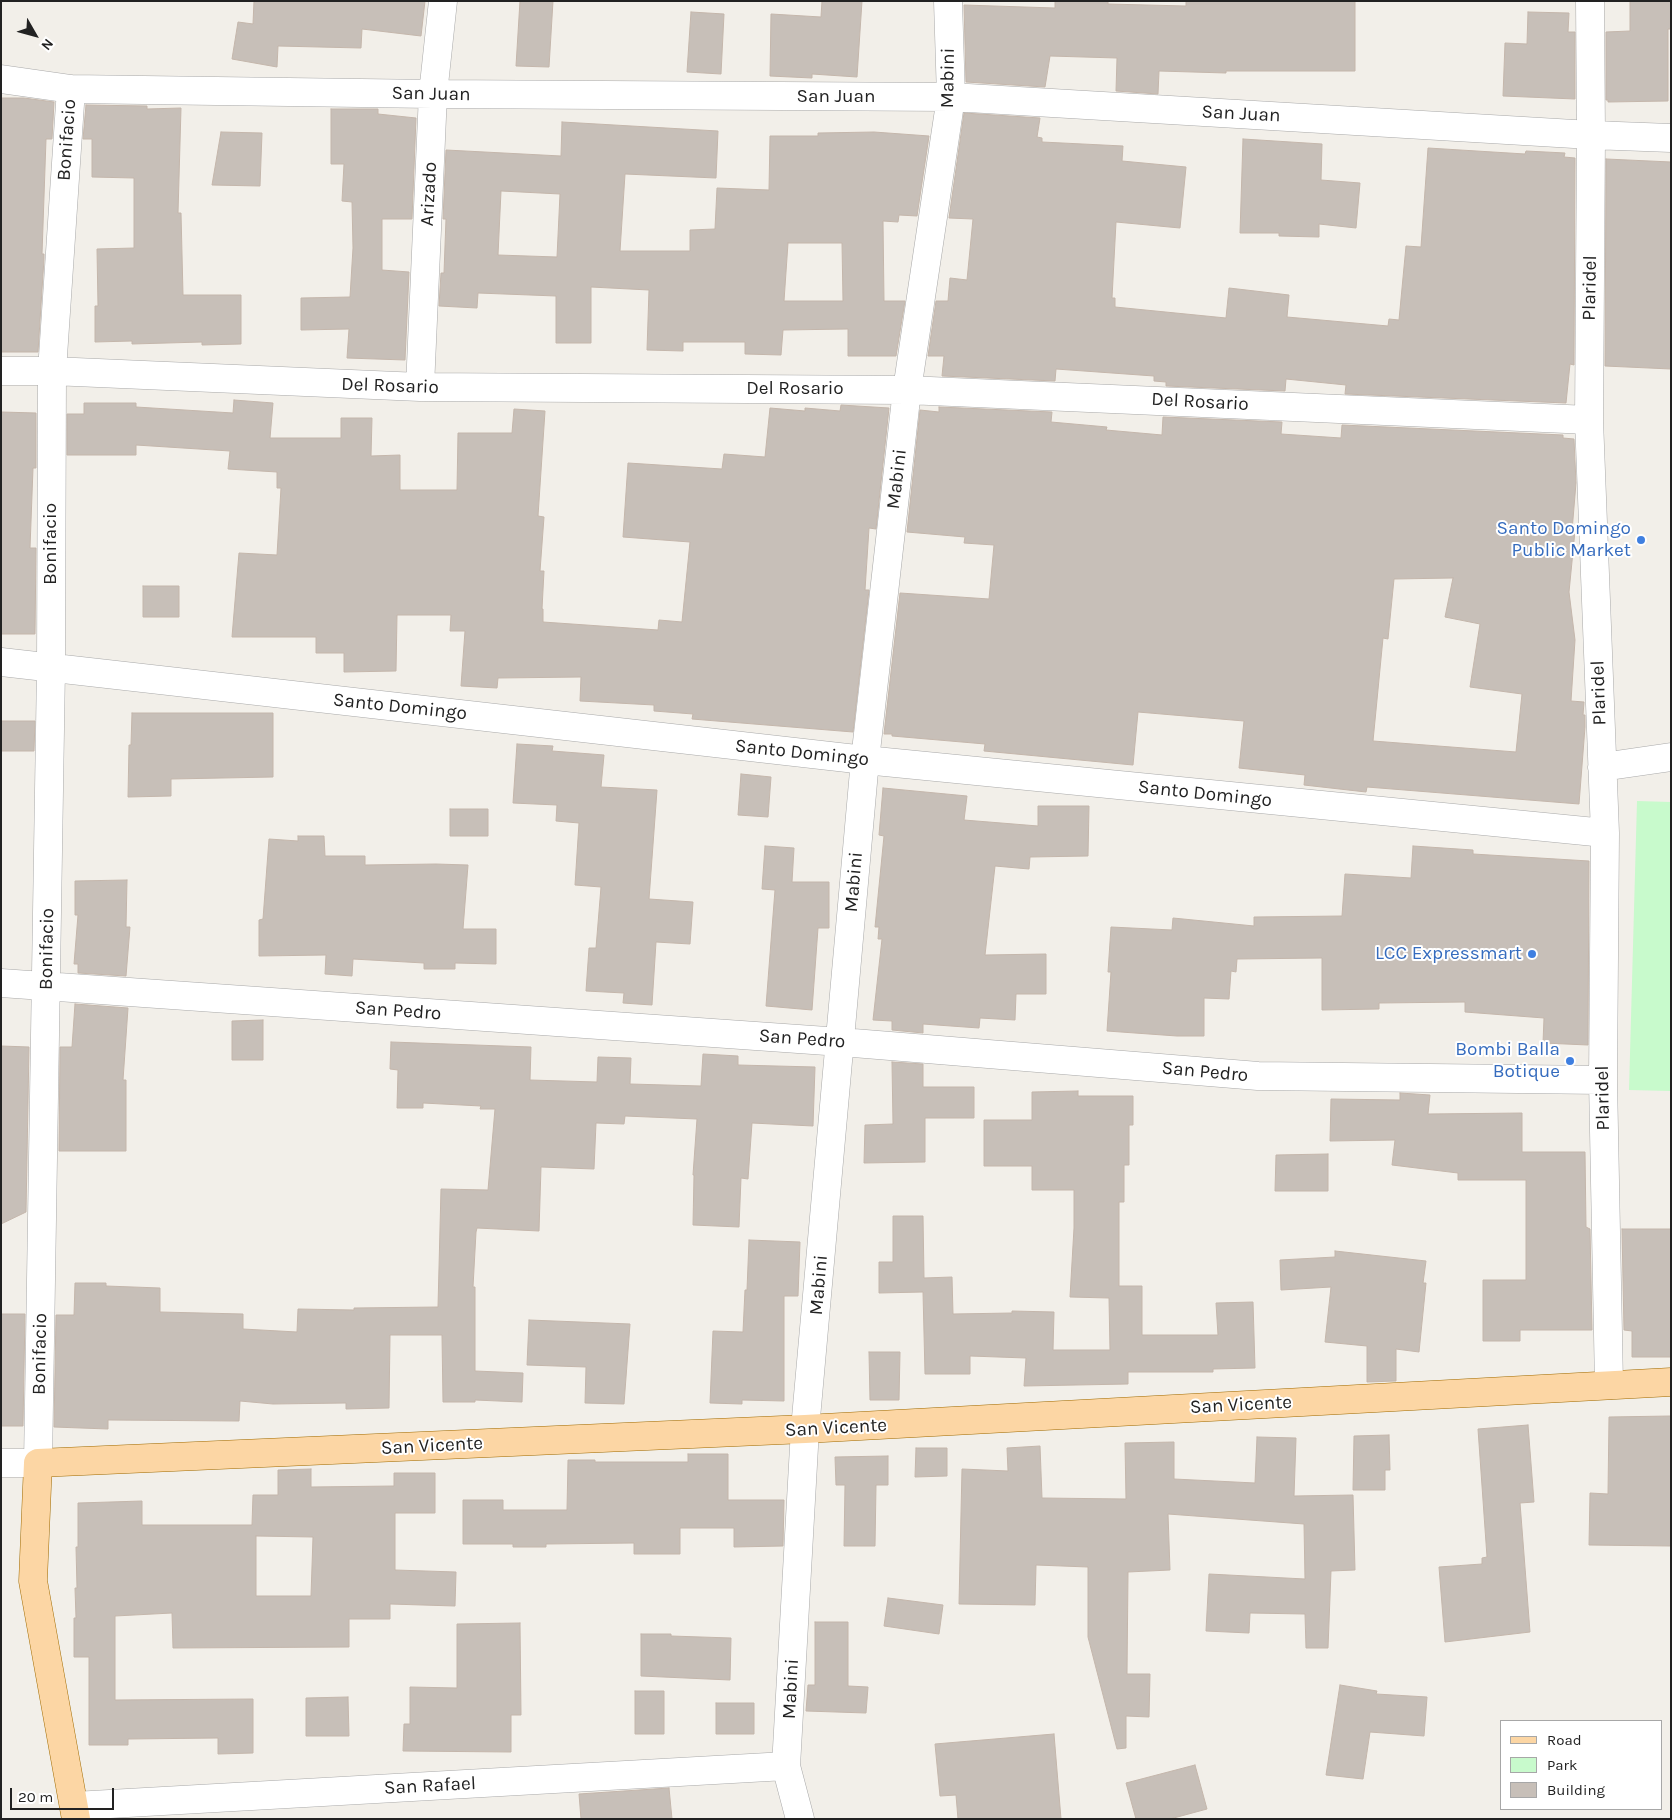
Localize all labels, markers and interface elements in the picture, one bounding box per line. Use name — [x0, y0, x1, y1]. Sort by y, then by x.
north arrow — [10, 10, 60, 60]
text: N — [37, 35, 57, 54]
street label: Mabini — [936, 48, 960, 108]
street label: San Juan — [391, 82, 471, 106]
street label: San Juan — [796, 86, 876, 108]
street label: Bonifacio — [53, 98, 81, 182]
street label: San Juan — [1201, 101, 1281, 127]
street label: Arizado — [416, 161, 442, 227]
street label: Plaridel — [1578, 255, 1602, 321]
street label: Del Rosario — [341, 373, 439, 399]
street label: Del Rosario — [746, 378, 844, 400]
street label: Del Rosario — [1151, 388, 1249, 416]
street label: Mabini — [882, 448, 912, 510]
street label: Bonifacio — [40, 503, 62, 585]
place label: Santo Domingo Public Market — [1497, 518, 1631, 562]
marker: Santo Domingo Public Market — [1635, 534, 1647, 546]
street label: Plaridel — [1586, 660, 1612, 726]
street label: Santo Domingo — [332, 689, 468, 725]
street label: Santo Domingo — [734, 735, 870, 771]
street label: Santo Domingo — [1137, 776, 1273, 812]
street label: Mabini — [840, 851, 868, 913]
street label: Bonifacio — [35, 908, 59, 990]
place label: LCC Expressmart — [1375, 943, 1522, 965]
marker: LCC Expressmart — [1526, 948, 1538, 960]
street label: San Pedro — [354, 997, 442, 1025]
street label: San Pedro — [758, 1025, 846, 1053]
place label: Bombi Balla Botique — [1455, 1039, 1560, 1083]
marker: Bombi Balla Botique — [1564, 1055, 1576, 1067]
street label: San Pedro — [1161, 1057, 1249, 1087]
street label: Plaridel — [1591, 1065, 1615, 1131]
street label: Mabini — [805, 1254, 833, 1316]
street label: Bonifacio — [28, 1313, 52, 1395]
street label: San Vicente — [1189, 1391, 1293, 1419]
street label: San Vicente — [784, 1414, 888, 1442]
street label: San Vicente — [380, 1432, 484, 1460]
street label: Mabini — [778, 1658, 804, 1720]
legend — [1500, 1720, 1662, 1810]
text: Road — [1547, 1731, 1582, 1749]
text: Park — [1547, 1756, 1577, 1774]
street label: San Rafael — [383, 1772, 477, 1800]
scale bar — [12, 1778, 116, 1810]
text: Building — [1547, 1781, 1605, 1799]
text: 20 m — [18, 1788, 53, 1806]

